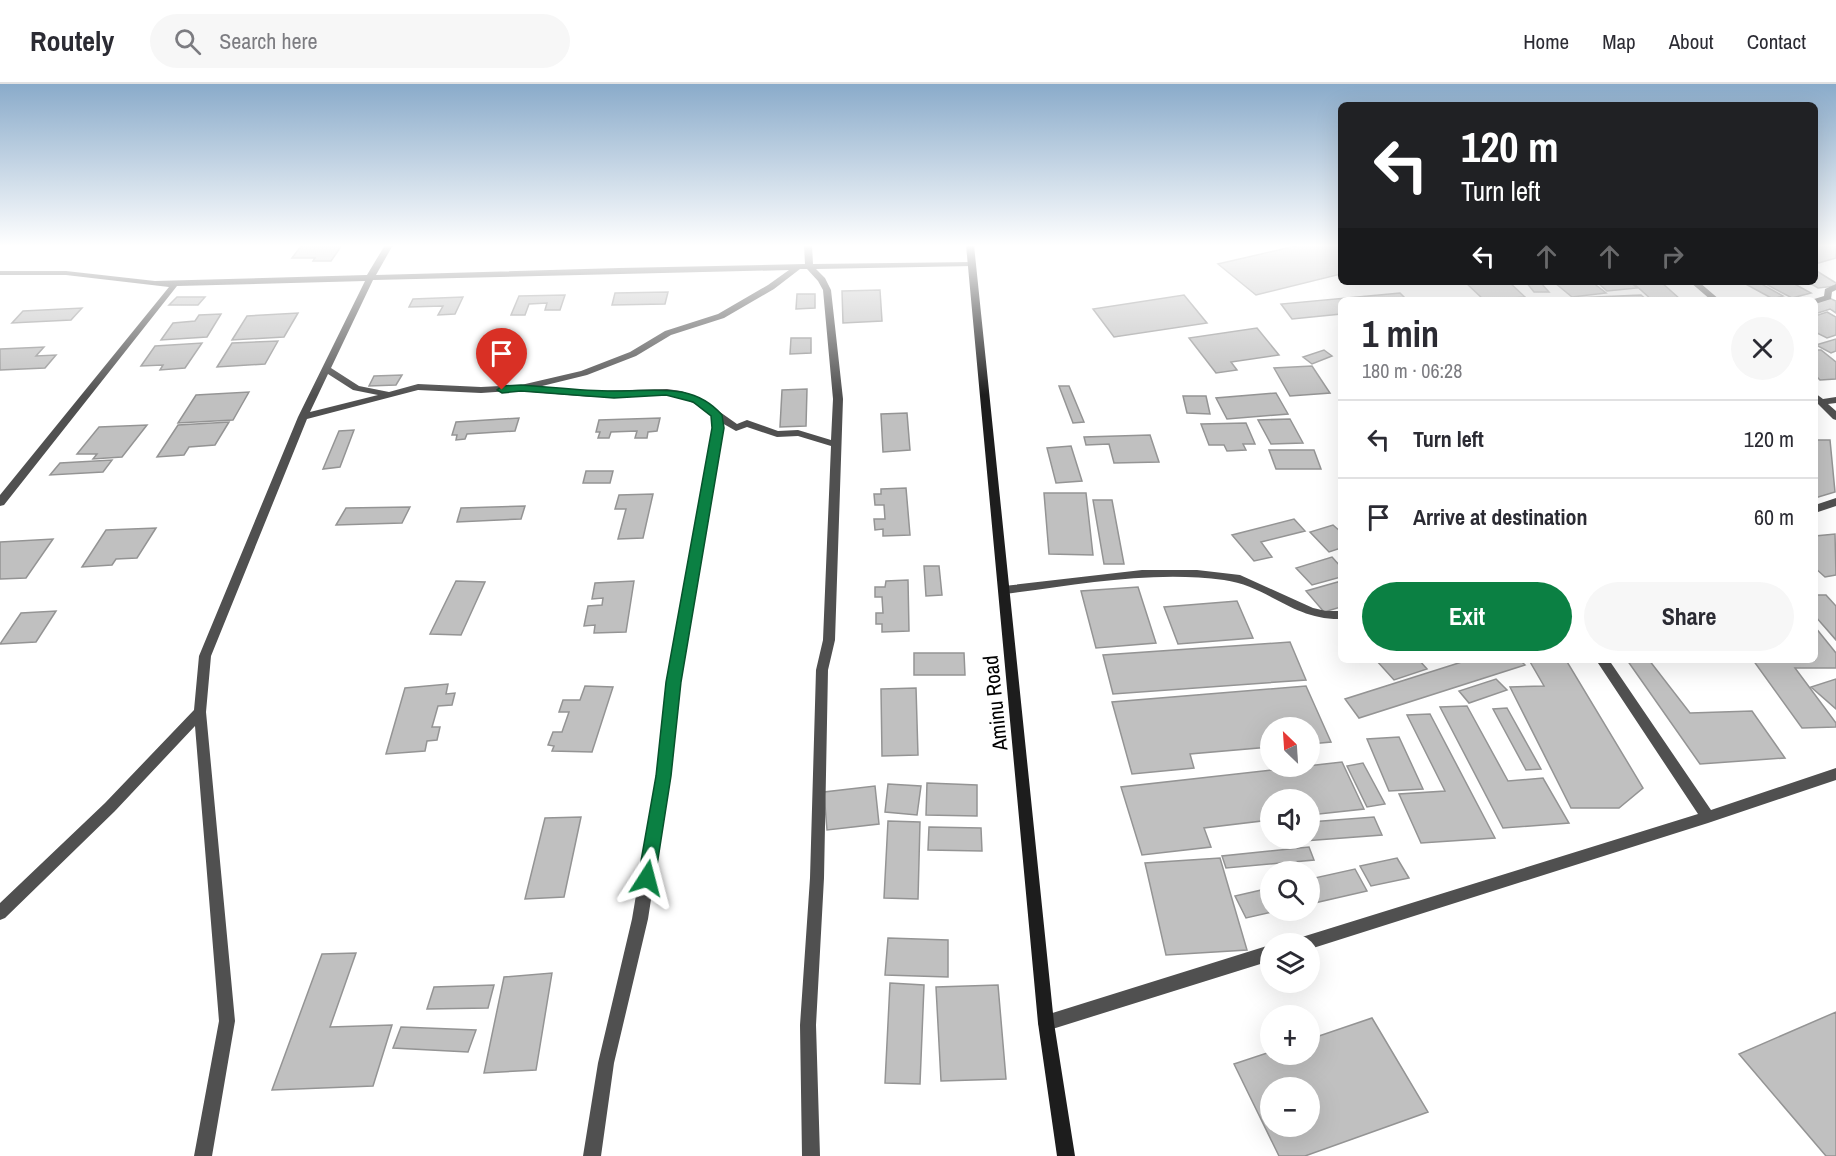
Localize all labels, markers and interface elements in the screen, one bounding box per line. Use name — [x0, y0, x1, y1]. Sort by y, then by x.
search box — [150, 14, 570, 68]
text: Routely — [30, 22, 114, 60]
icon: search — [171, 25, 204, 58]
text: Search here — [219, 26, 317, 56]
text: Home — [1523, 27, 1569, 56]
text: Map — [1602, 27, 1636, 56]
text: About — [1669, 27, 1714, 56]
text: Contact — [1747, 27, 1806, 56]
text: 120 m — [1461, 119, 1559, 175]
icon: left — [1362, 126, 1440, 204]
text: Turn left — [1461, 173, 1540, 209]
icon: left — [1467, 240, 1500, 273]
icon: ahead — [1530, 240, 1563, 273]
icon: ahead — [1593, 240, 1626, 273]
icon: right — [1656, 240, 1689, 273]
text: 1 min — [1362, 310, 1439, 358]
button: close — [1731, 317, 1794, 380]
pin — [476, 328, 527, 390]
icon: arrive — [485, 337, 518, 370]
text: 180 m · 06:28 — [1362, 357, 1462, 384]
icon: left — [1362, 423, 1395, 456]
text: Turn left — [1413, 424, 1484, 454]
text: 120 m — [1744, 424, 1794, 454]
icon: arrive — [1362, 501, 1395, 534]
text: Arrive at destination — [1413, 502, 1587, 532]
text: 60 m — [1754, 502, 1794, 532]
button: Exit — [1362, 582, 1572, 651]
button: Share — [1584, 582, 1794, 651]
street label: Aminu Road — [976, 654, 1015, 753]
north arrow — [1260, 717, 1320, 777]
map controls — [1260, 717, 1320, 1137]
button: sound — [1260, 789, 1320, 849]
position arrow — [615, 846, 679, 910]
button: search — [1260, 861, 1320, 921]
button: layers — [1260, 933, 1320, 993]
button: + — [1260, 1005, 1320, 1065]
button: − — [1260, 1077, 1320, 1137]

